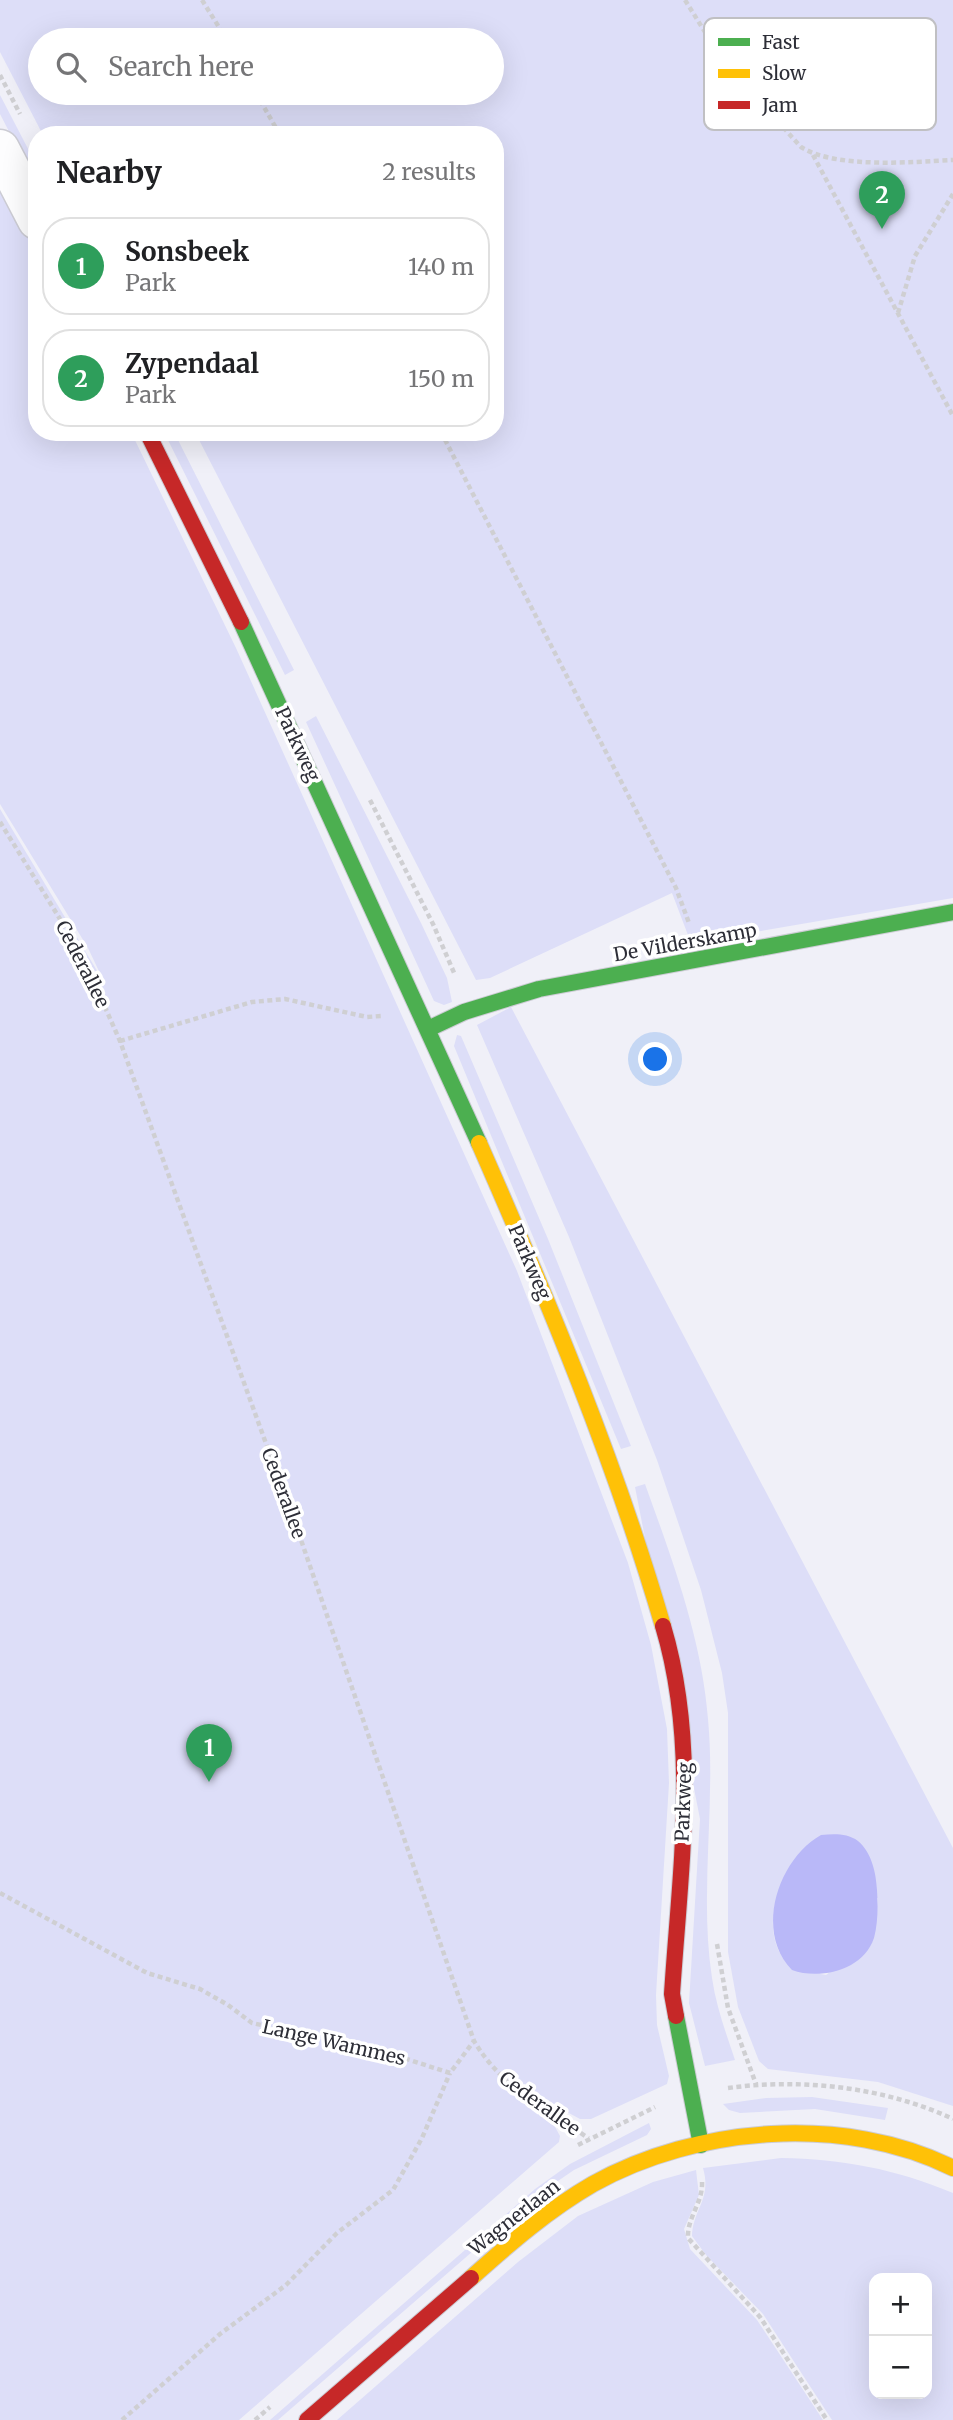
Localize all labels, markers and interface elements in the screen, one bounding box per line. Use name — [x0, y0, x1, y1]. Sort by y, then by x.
legend — [704, 18, 936, 130]
search box — [28, 28, 504, 105]
text: Fast — [762, 30, 800, 54]
icon: search — [52, 48, 90, 86]
text: Search here — [108, 50, 254, 83]
text: Slow — [762, 61, 807, 85]
text: Jam — [761, 93, 798, 117]
text: Nearby — [56, 153, 162, 191]
text: 2 results — [382, 157, 476, 186]
pin: 2 — [859, 171, 905, 229]
text: Sonsbeek — [125, 235, 249, 268]
text: 1 — [76, 252, 86, 281]
text: 140 m — [408, 252, 474, 281]
text: Park — [125, 268, 176, 297]
text: Zypendaal — [125, 347, 259, 380]
text: 2 — [74, 364, 88, 393]
text: 150 m — [408, 364, 474, 393]
text: Park — [125, 380, 176, 409]
street label: Parkweg — [270, 703, 326, 786]
street label: Cederallee — [51, 916, 115, 1012]
street label: De Vilderskamp — [612, 918, 758, 966]
your location — [638, 1042, 672, 1076]
street label: Parkweg — [503, 1221, 557, 1304]
street label: Cederallee — [257, 1444, 311, 1542]
pin: 1 — [186, 1724, 232, 1782]
street label: Parkweg — [670, 1761, 696, 1842]
street label: Lange Wammes — [260, 2014, 408, 2070]
street label: Cederallee — [495, 2066, 585, 2141]
street label: Wagnerlaan — [463, 2174, 565, 2261]
map controls — [869, 2273, 932, 2399]
button: + — [869, 2273, 932, 2336]
button: − — [869, 2336, 932, 2399]

